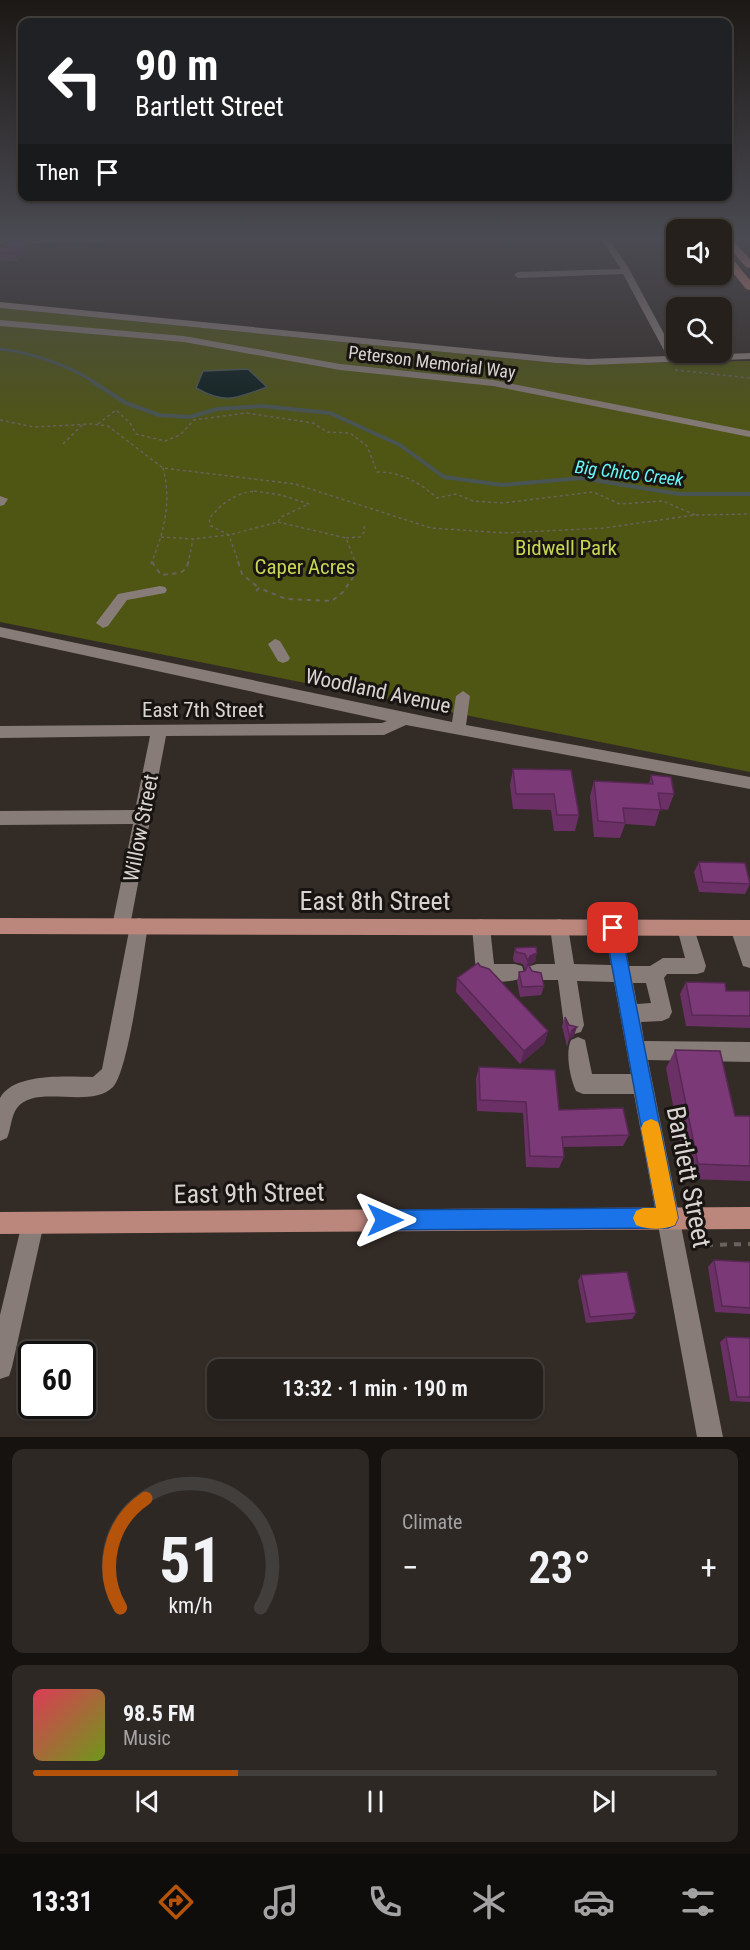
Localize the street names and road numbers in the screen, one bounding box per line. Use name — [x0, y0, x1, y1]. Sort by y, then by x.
street label: Peterson Memorial Way — [347, 341, 517, 383]
street label: Woodland Avenue — [303, 664, 453, 718]
street label: East 7th Street — [142, 698, 264, 722]
street label: Willow Street — [119, 772, 163, 884]
street label: East 8th Street — [300, 886, 450, 916]
street label: Bartlett Street — [661, 1104, 717, 1250]
street label: East 9th Street — [173, 1177, 325, 1209]

